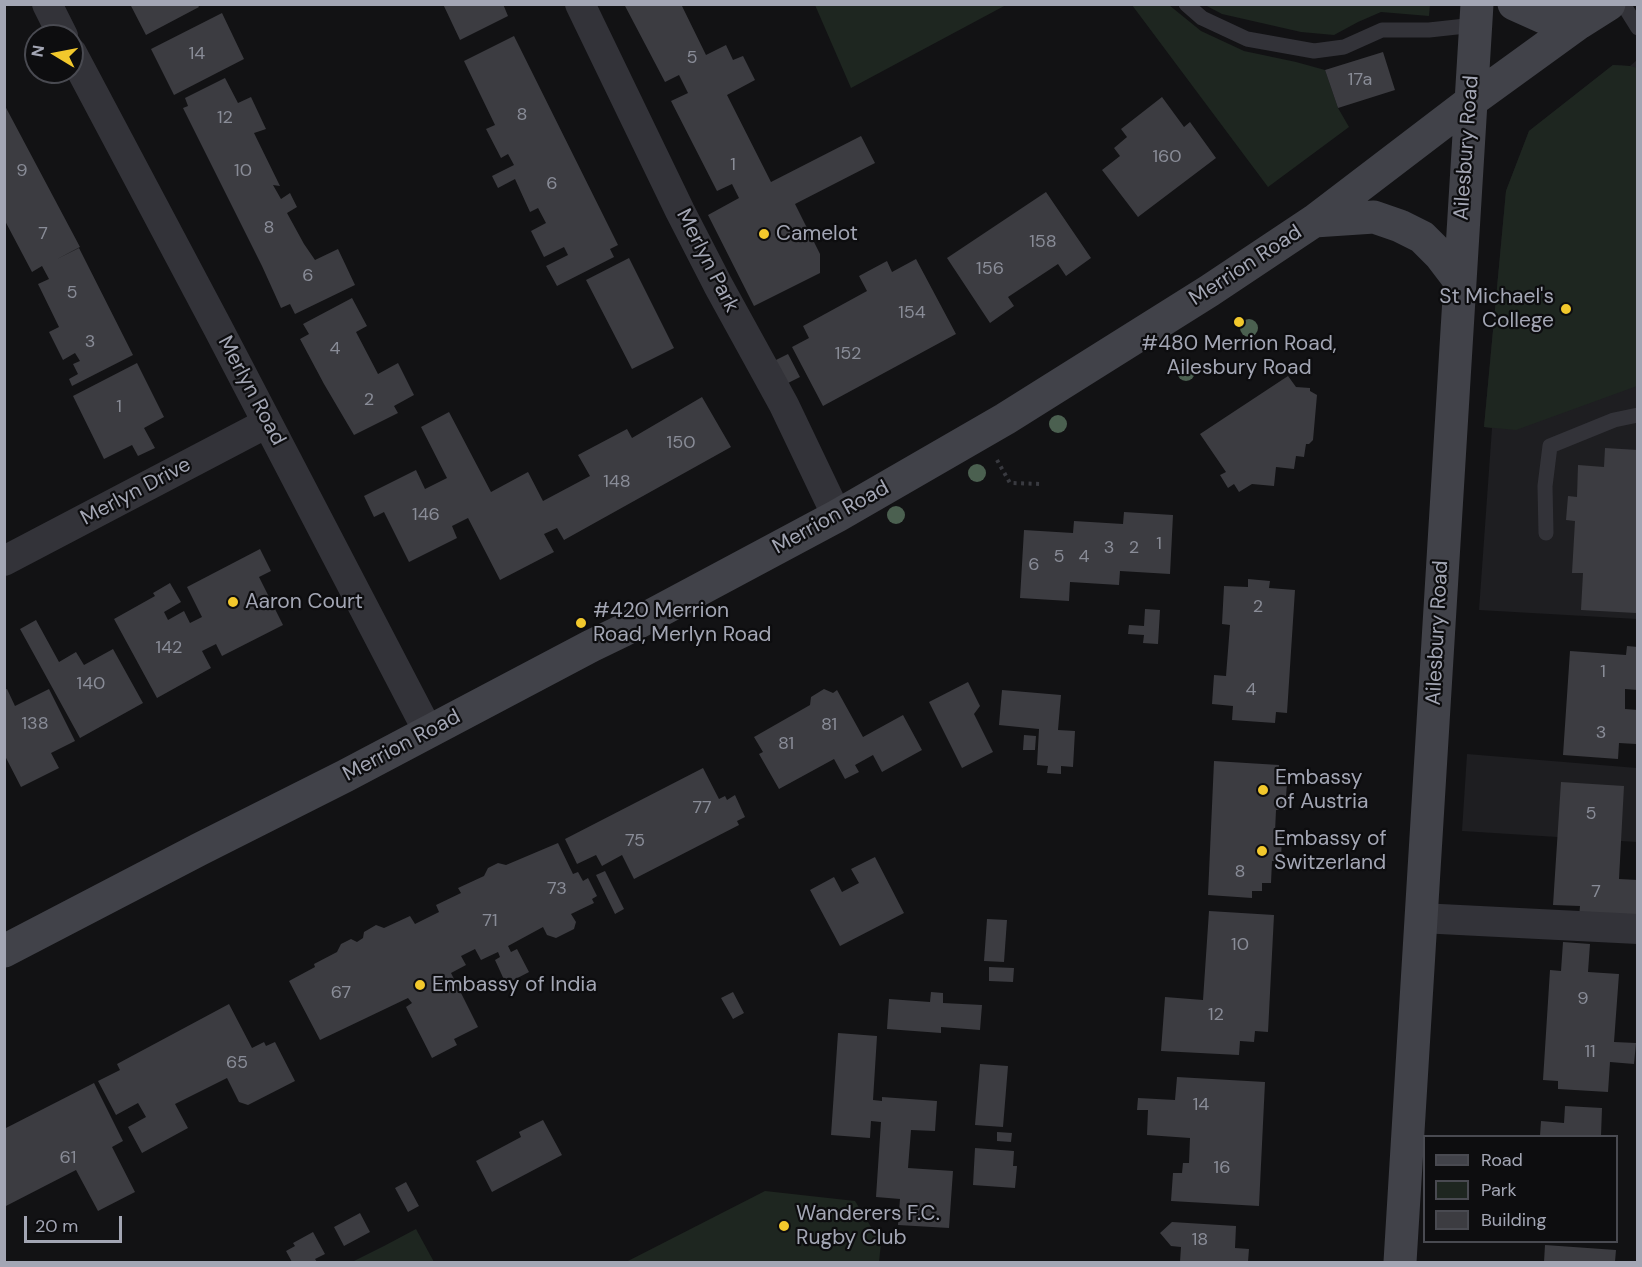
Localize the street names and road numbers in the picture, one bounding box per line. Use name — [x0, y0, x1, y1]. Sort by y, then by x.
street label: Ailesbury Road — [1449, 75, 1485, 221]
street label: Merlyn Park — [670, 205, 744, 317]
street label: Merrion Road — [1185, 220, 1307, 312]
street label: Merlyn Road — [212, 332, 290, 450]
street label: Merlyn Drive — [77, 452, 195, 532]
street label: Merrion Road — [768, 476, 894, 560]
street label: Ailesbury Road — [1422, 560, 1454, 706]
street label: Merrion Road — [339, 705, 465, 787]

